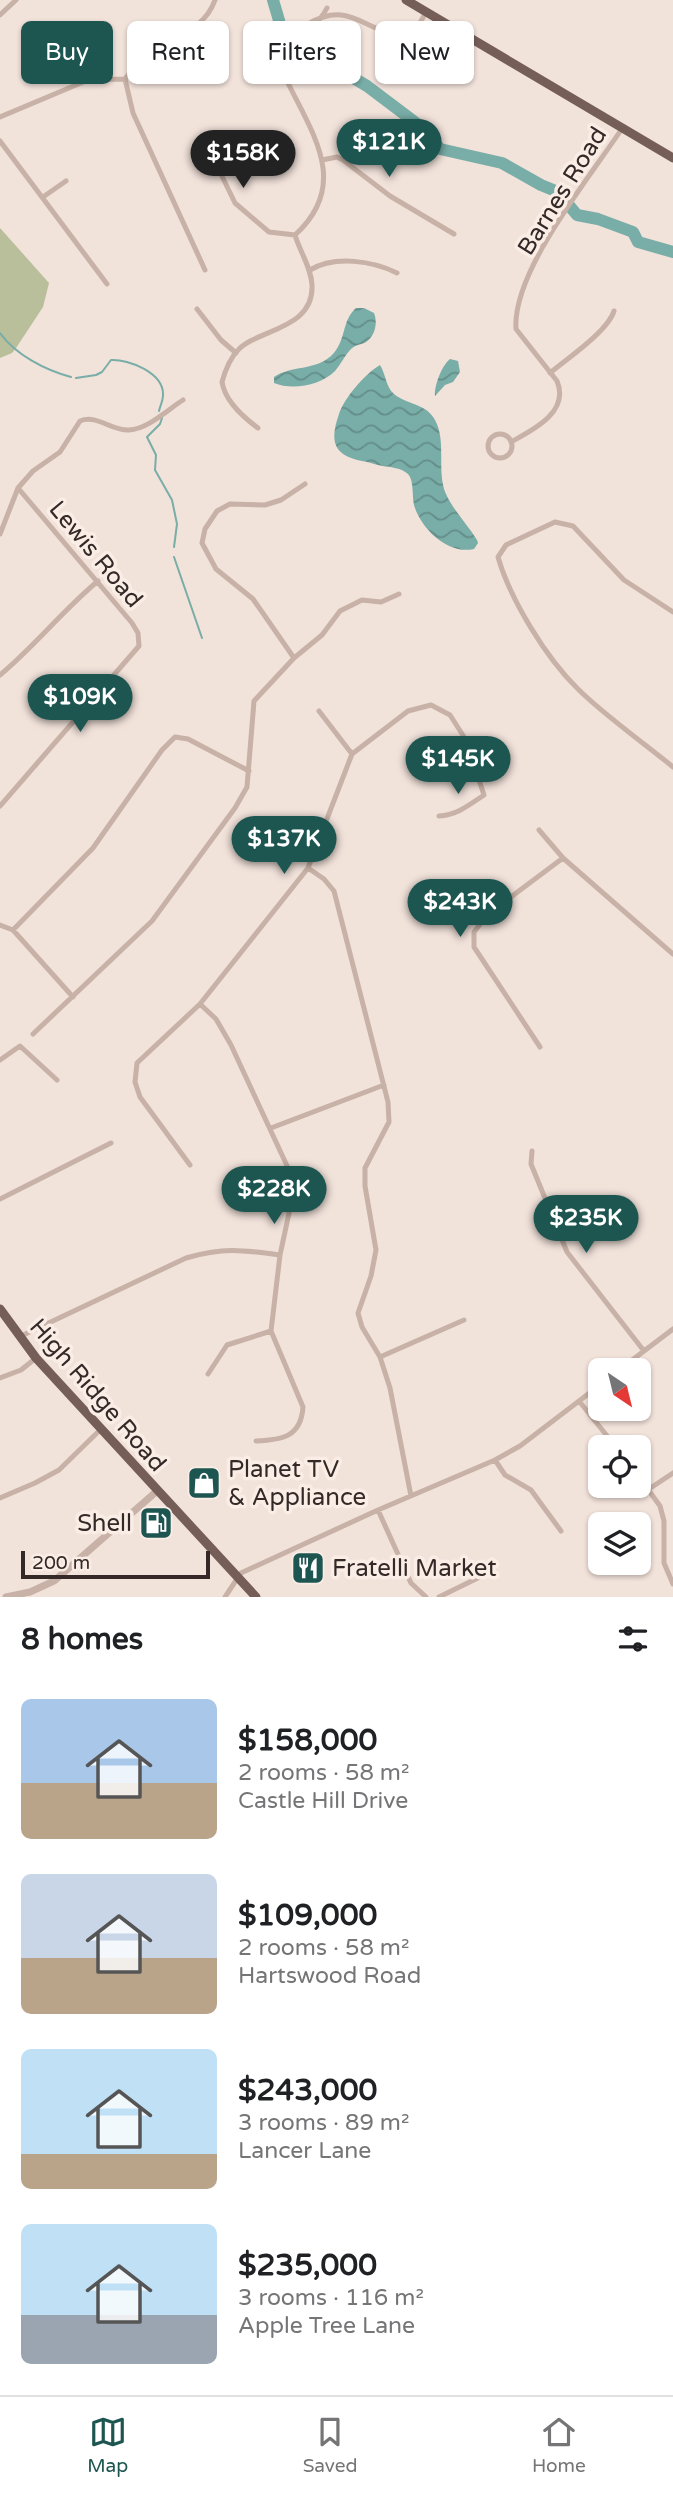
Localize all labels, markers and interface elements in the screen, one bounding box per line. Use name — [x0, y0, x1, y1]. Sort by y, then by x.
chip: Buy — [21, 21, 113, 84]
chip: Rent — [127, 21, 229, 84]
chip: Filters — [243, 21, 361, 84]
chip: New — [375, 21, 474, 84]
pin: $121K — [340, 120, 438, 179]
street label: Barnes Road — [512, 122, 613, 261]
text: $121K — [353, 128, 425, 156]
pin: $158K — [194, 130, 292, 190]
text: $158K — [207, 139, 279, 167]
street label: Lewis Road — [43, 495, 149, 614]
pin: $109K — [31, 674, 129, 734]
text: $109K — [44, 683, 116, 711]
pin: $145K — [409, 736, 507, 796]
text: $145K — [422, 745, 494, 773]
pin: $137K — [235, 816, 333, 876]
text: $137K — [248, 825, 320, 853]
pin: $243K — [411, 880, 509, 939]
text: $243K — [424, 888, 496, 916]
pin: $228K — [225, 1166, 323, 1226]
text: $228K — [238, 1175, 310, 1203]
pin: $235K — [537, 1196, 635, 1255]
text: $235K — [550, 1204, 622, 1232]
street label: High Ridge Road — [23, 1313, 172, 1478]
north arrow — [588, 1358, 651, 1421]
map controls — [588, 1358, 651, 1575]
button: locate — [588, 1435, 651, 1498]
place label: Planet TV & Appliance — [228, 1455, 366, 1512]
shop icon: Planet TV & Appliance — [185, 1464, 223, 1502]
fuel station icon: Shell — [137, 1504, 175, 1542]
place label: Shell — [77, 1509, 132, 1538]
button: layers — [588, 1512, 651, 1575]
scale bar — [21, 1548, 210, 1580]
restaurant icon: Fratelli Market — [289, 1549, 327, 1587]
text: 200 m — [32, 1552, 90, 1574]
place label: Fratelli Market — [332, 1554, 497, 1583]
icon: filters — [614, 1620, 652, 1658]
text: 8 homes — [21, 1621, 143, 1658]
text: $158,000 — [238, 1722, 377, 1759]
icon: home — [77, 1727, 161, 1811]
text: 2 rooms · 58 m² — [238, 1759, 409, 1787]
text: Castle Hill Drive — [238, 1787, 408, 1815]
text: $109,000 — [238, 1897, 377, 1934]
icon: home — [77, 1902, 161, 1986]
text: 2 rooms · 58 m² — [238, 1934, 409, 1962]
text: Hartswood Road — [238, 1962, 421, 1990]
text: $243,000 — [238, 2072, 377, 2109]
icon: home — [77, 2077, 161, 2161]
text: 3 rooms · 89 m² — [238, 2109, 409, 2137]
text: Lancer Lane — [238, 2137, 371, 2165]
text: $235,000 — [238, 2247, 377, 2284]
icon: home — [77, 2252, 161, 2336]
text: 3 rooms · 116 m² — [238, 2284, 424, 2312]
text: Apple Tree Lane — [238, 2312, 415, 2340]
tab: Map — [87, 2413, 128, 2477]
tab: Saved — [303, 2413, 358, 2477]
tab: Home — [532, 2413, 586, 2477]

